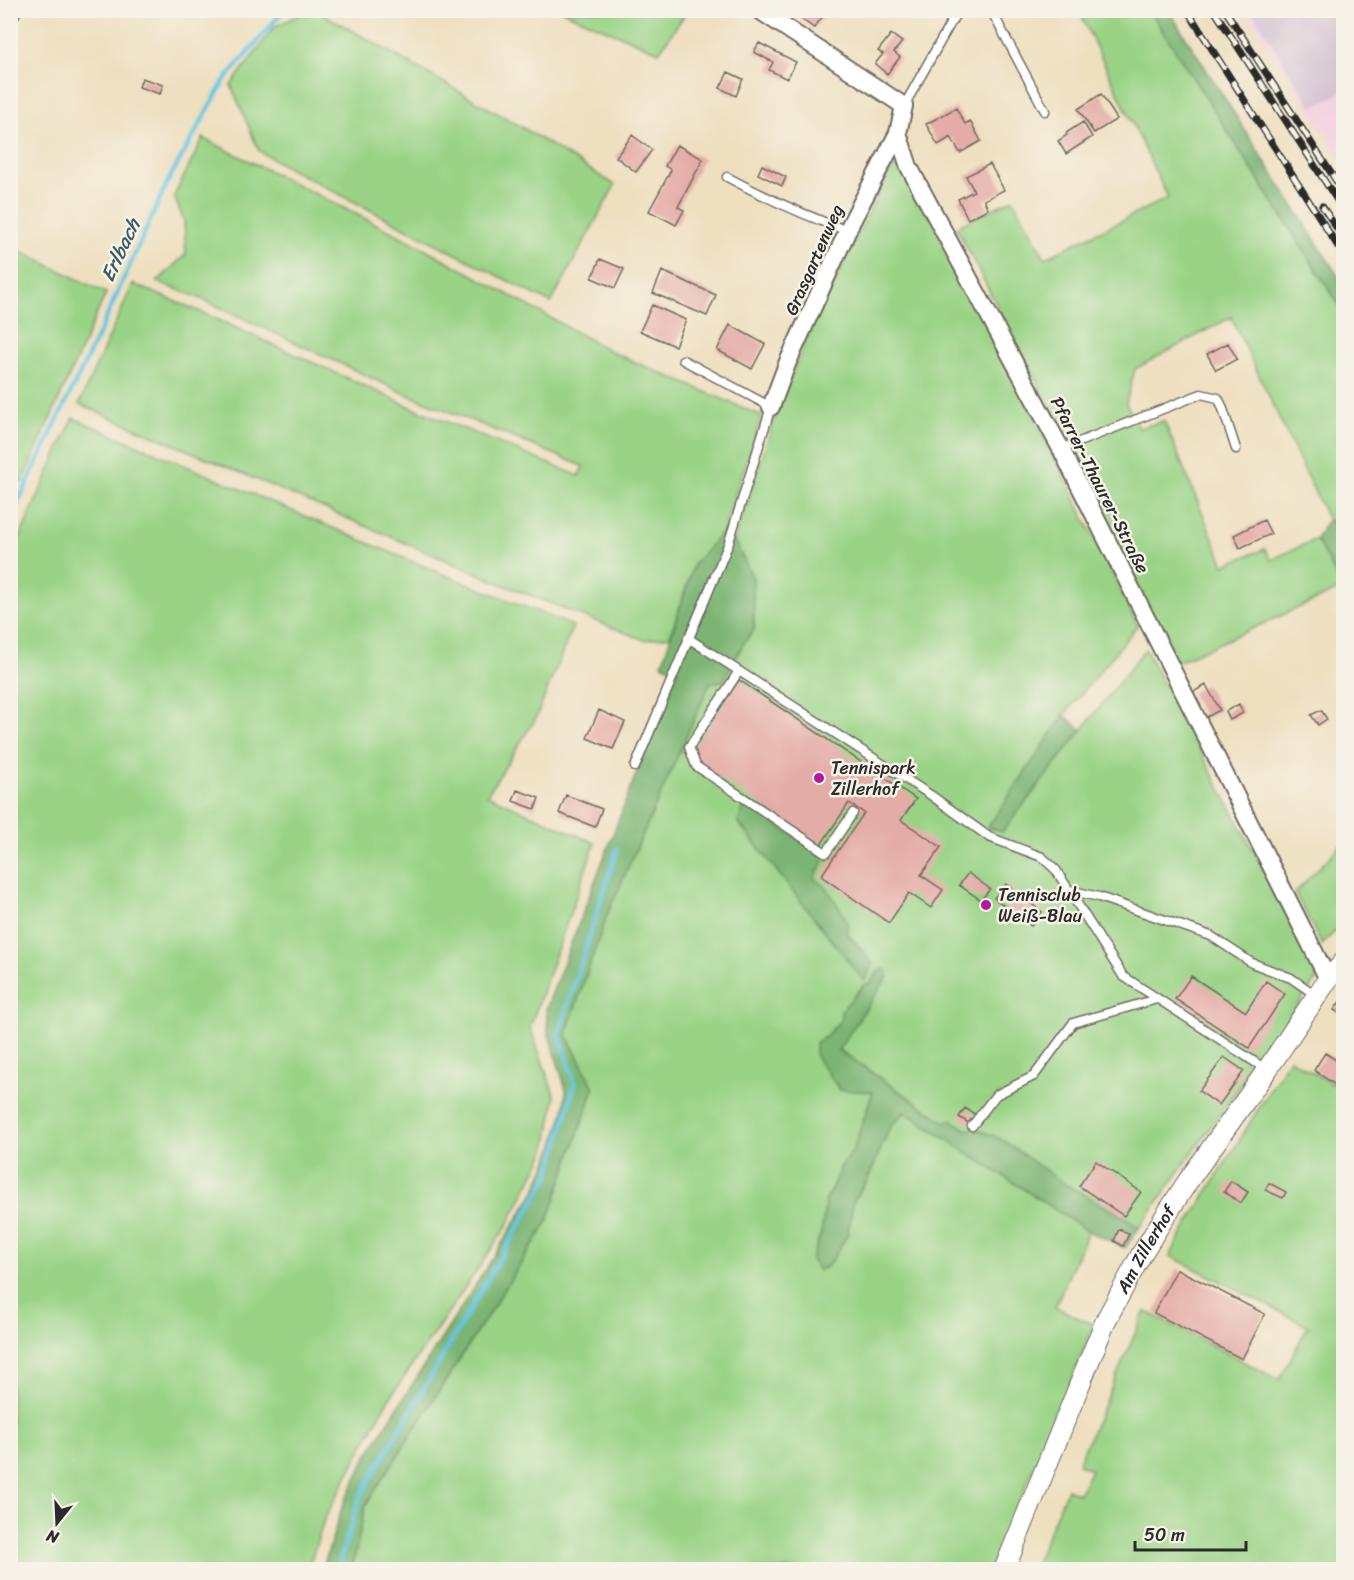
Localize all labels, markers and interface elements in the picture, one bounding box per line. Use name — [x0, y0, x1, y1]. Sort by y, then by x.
street label: Grasgartenweg — [775, 199, 853, 321]
water label: Erlbach — [91, 211, 151, 288]
street label: Pfarrer-Thaurer-Straße — [1041, 391, 1159, 579]
place label: Tennispark Zillerhof — [831, 752, 916, 805]
marker: Tennispark Zillerhof — [812, 771, 826, 785]
place label: Tennisclub Weiß-Blau — [998, 879, 1083, 932]
marker: Tennisclub Weiß-Blau — [979, 898, 993, 912]
street label: Am Zillerhof — [1107, 1197, 1186, 1300]
north arrow — [27, 1493, 87, 1553]
scale bar — [1135, 1514, 1246, 1552]
text: 50 m — [1144, 1519, 1185, 1551]
text: N — [42, 1521, 63, 1553]

